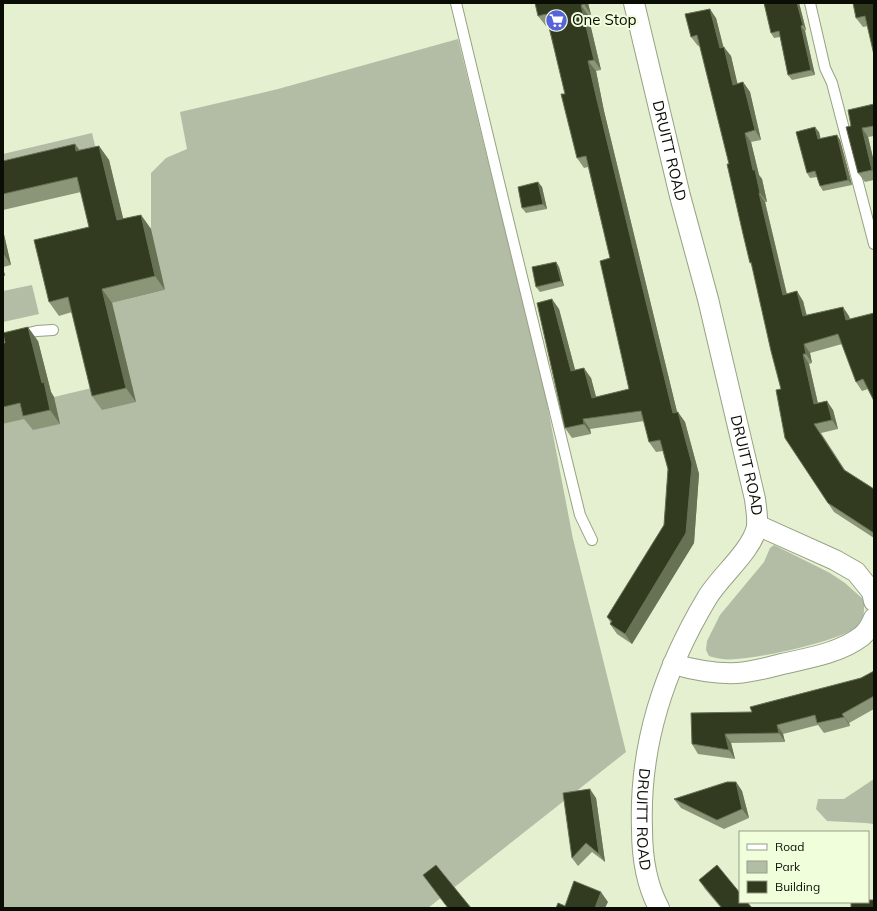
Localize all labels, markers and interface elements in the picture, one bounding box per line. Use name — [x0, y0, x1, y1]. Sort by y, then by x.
supermarket icon: One Stop — [543, 7, 569, 33]
place label: One Stop — [572, 10, 637, 29]
street label: DRUITT ROAD — [649, 99, 691, 203]
street label: DRUITT ROAD — [727, 413, 767, 517]
street label: DRUITT ROAD — [633, 767, 656, 872]
legend — [739, 831, 869, 903]
text: Road — [775, 839, 804, 854]
text: Park — [775, 859, 801, 874]
text: Building — [775, 879, 820, 894]

